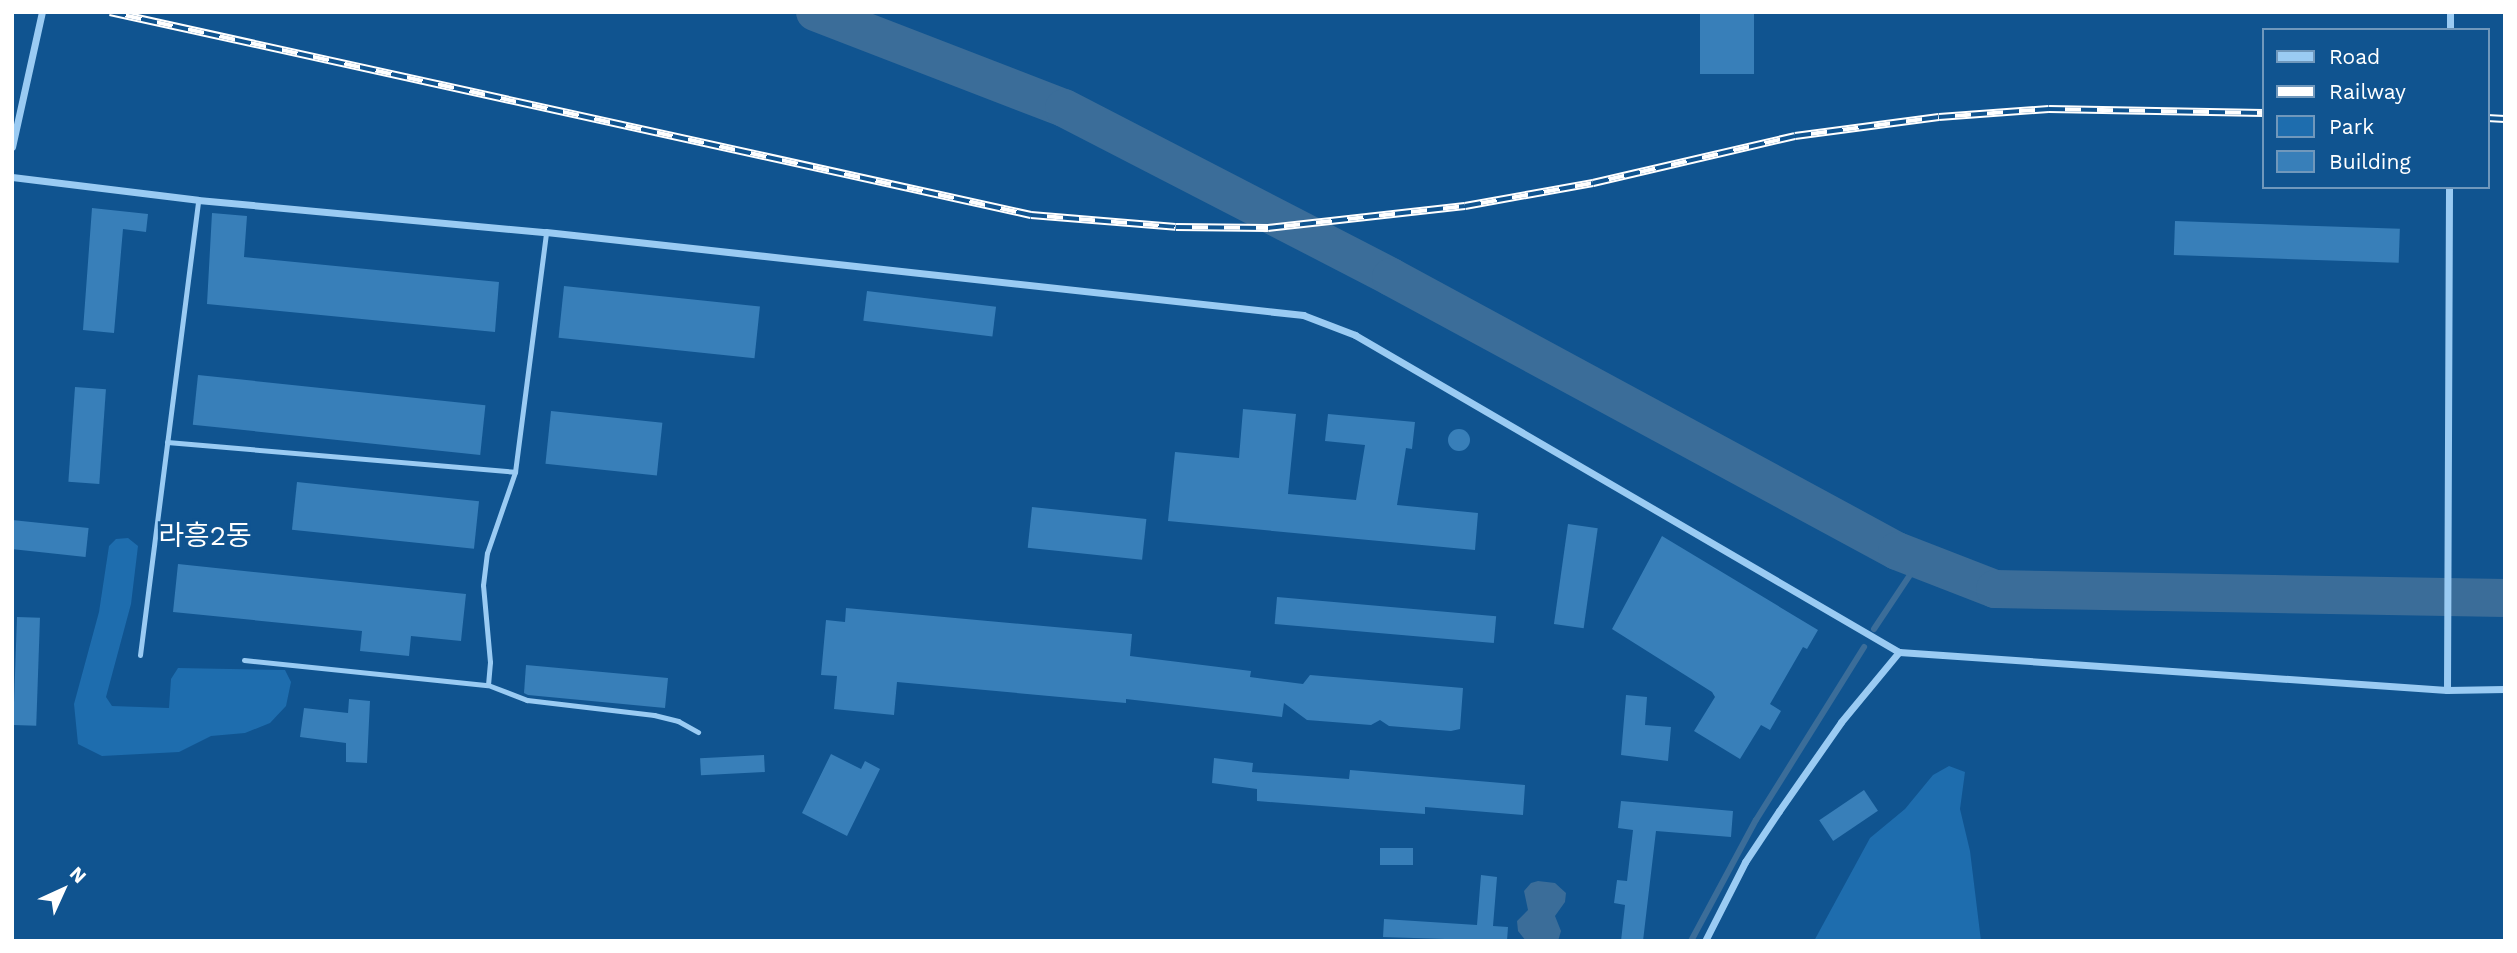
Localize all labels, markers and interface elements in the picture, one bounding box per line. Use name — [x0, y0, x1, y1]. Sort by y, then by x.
legend — [2262, 28, 2489, 189]
text: Road — [2329, 44, 2380, 69]
text: Railway — [2329, 79, 2406, 104]
text: Park — [2329, 114, 2374, 139]
text: Building — [2329, 149, 2411, 174]
district label: 라흥2동 — [158, 519, 252, 553]
north arrow — [28, 855, 98, 925]
text: N — [65, 862, 91, 888]

